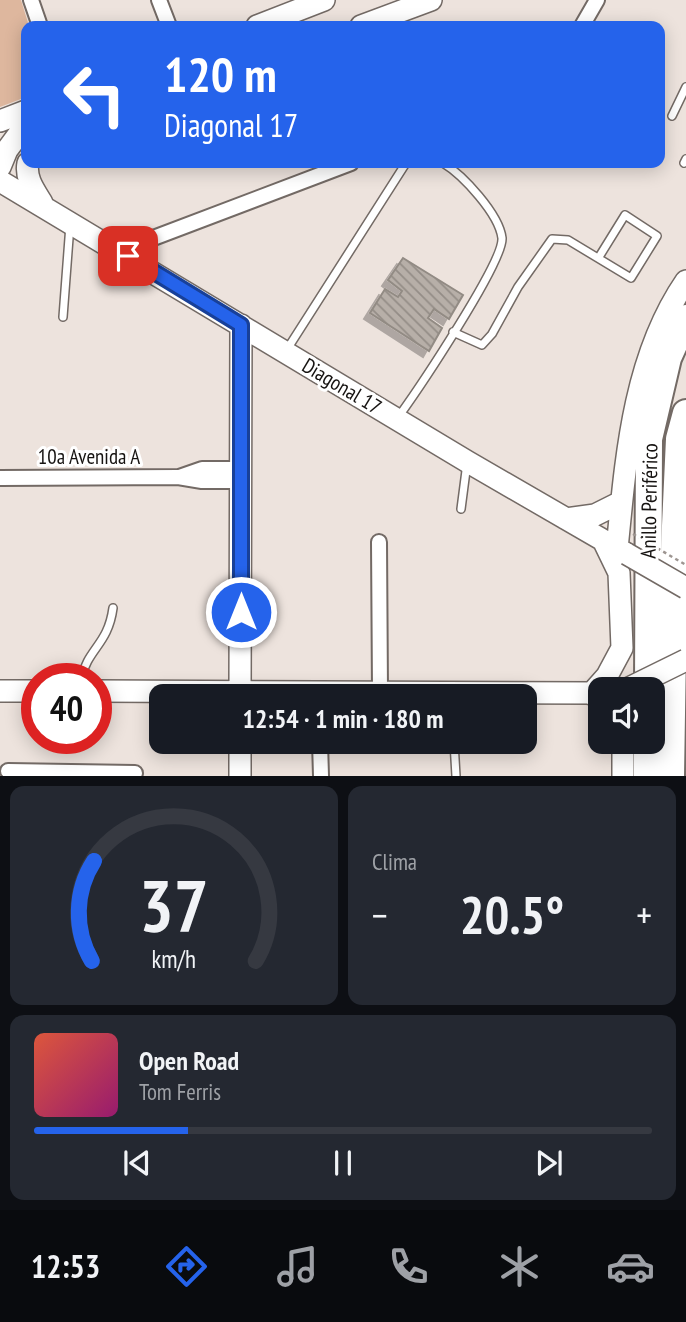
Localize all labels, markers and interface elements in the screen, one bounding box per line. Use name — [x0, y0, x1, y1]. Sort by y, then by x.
text: 120 m — [164, 42, 277, 106]
icon: left — [49, 49, 140, 140]
text: Diagonal 17 — [164, 104, 298, 146]
pin — [98, 226, 158, 286]
icon: arrive — [109, 237, 147, 275]
street label: Diagonal 17 — [297, 352, 387, 420]
street label: 10a Avenida A — [38, 443, 140, 470]
street label: Anillo Periférico — [634, 443, 664, 559]
position arrow — [204, 575, 278, 649]
speed limit sign: 40 — [21, 663, 112, 754]
map controls — [588, 677, 665, 754]
button: sound — [588, 677, 665, 754]
text: 12:54 · 1 min · 180 m — [243, 702, 443, 735]
text: Clima — [372, 847, 417, 876]
text: 37 — [139, 858, 209, 952]
text: 20.5° — [460, 881, 564, 948]
text: − — [372, 890, 388, 939]
text: + — [636, 890, 652, 939]
text: km/h — [152, 943, 196, 975]
text: Open Road — [139, 1044, 239, 1077]
text: Tom Ferris — [139, 1077, 221, 1106]
icon: previous — [118, 1144, 156, 1182]
icon: pause — [324, 1144, 362, 1182]
icon: next — [530, 1144, 568, 1182]
icon: directions — [162, 1242, 211, 1291]
icon: music — [273, 1242, 322, 1291]
icon: phone — [384, 1242, 433, 1291]
icon: climate — [495, 1242, 544, 1291]
icon: car — [606, 1242, 655, 1291]
text: 12:53 — [31, 1245, 100, 1287]

